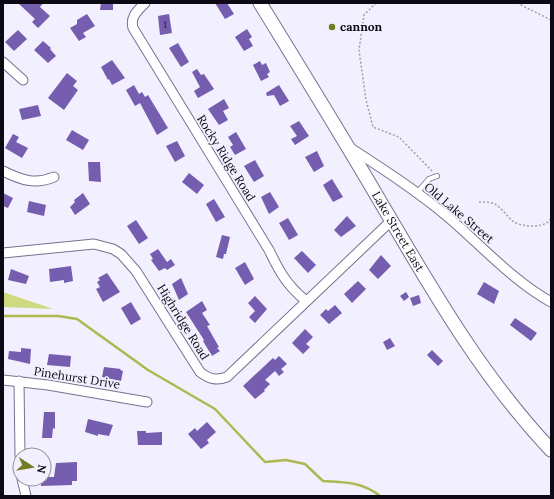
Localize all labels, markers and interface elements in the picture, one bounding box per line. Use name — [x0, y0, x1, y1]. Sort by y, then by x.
house number: 1 — [163, 18, 167, 31]
place label: cannon — [340, 19, 383, 34]
marker: cannon — [327, 22, 337, 32]
street label: Rocky Ridge Road — [194, 112, 259, 204]
street label: Old Lake Street — [421, 179, 498, 246]
street label: Lake Street East — [369, 189, 428, 274]
street label: Highridge Road — [154, 281, 213, 362]
street label: Pinehurst Drive — [33, 363, 122, 392]
north arrow — [12, 447, 52, 487]
text: N — [34, 463, 50, 475]

